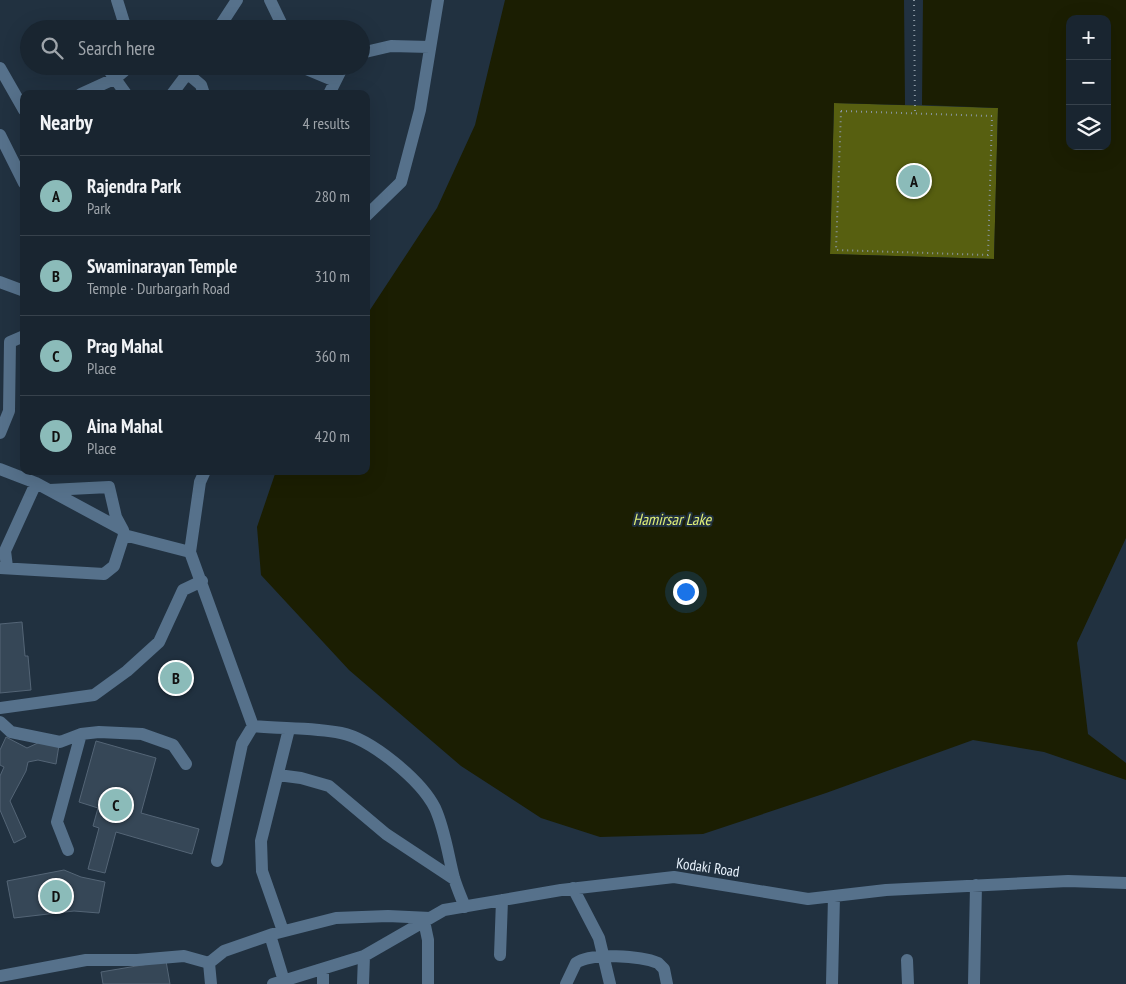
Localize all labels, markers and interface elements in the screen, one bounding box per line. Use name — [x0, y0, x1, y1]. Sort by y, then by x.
map controls — [1066, 15, 1111, 150]
button: + — [1066, 15, 1111, 60]
search box — [20, 20, 370, 75]
icon: search — [38, 34, 66, 62]
text: Search here — [78, 36, 155, 60]
button: − — [1066, 60, 1111, 105]
button: layers — [1066, 105, 1111, 150]
text: Nearby — [40, 109, 93, 136]
text: 4 results — [303, 113, 350, 133]
pin: A — [898, 162, 930, 200]
text: Rajendra Park — [87, 174, 181, 198]
text: A — [52, 186, 60, 206]
text: 280 m — [315, 186, 350, 206]
text: Park — [87, 198, 111, 218]
text: Swaminarayan Temple — [87, 254, 237, 278]
text: B — [52, 266, 60, 286]
text: 310 m — [315, 266, 350, 286]
text: Temple · Durbargarh Road — [87, 278, 230, 298]
text: Prag Mahal — [87, 334, 163, 358]
text: C — [52, 346, 60, 366]
text: 360 m — [315, 346, 350, 366]
text: Place — [87, 358, 116, 378]
text: Aina Mahal — [87, 414, 163, 438]
text: D — [52, 426, 60, 446]
text: 420 m — [315, 426, 350, 446]
text: Place — [87, 438, 116, 458]
water label: Hamirsar Lake — [633, 509, 713, 529]
your location — [673, 579, 699, 605]
pin: B — [160, 659, 192, 697]
pin: C — [100, 786, 132, 824]
street label: Kodaki Road — [675, 853, 741, 881]
pin: D — [40, 877, 72, 915]

